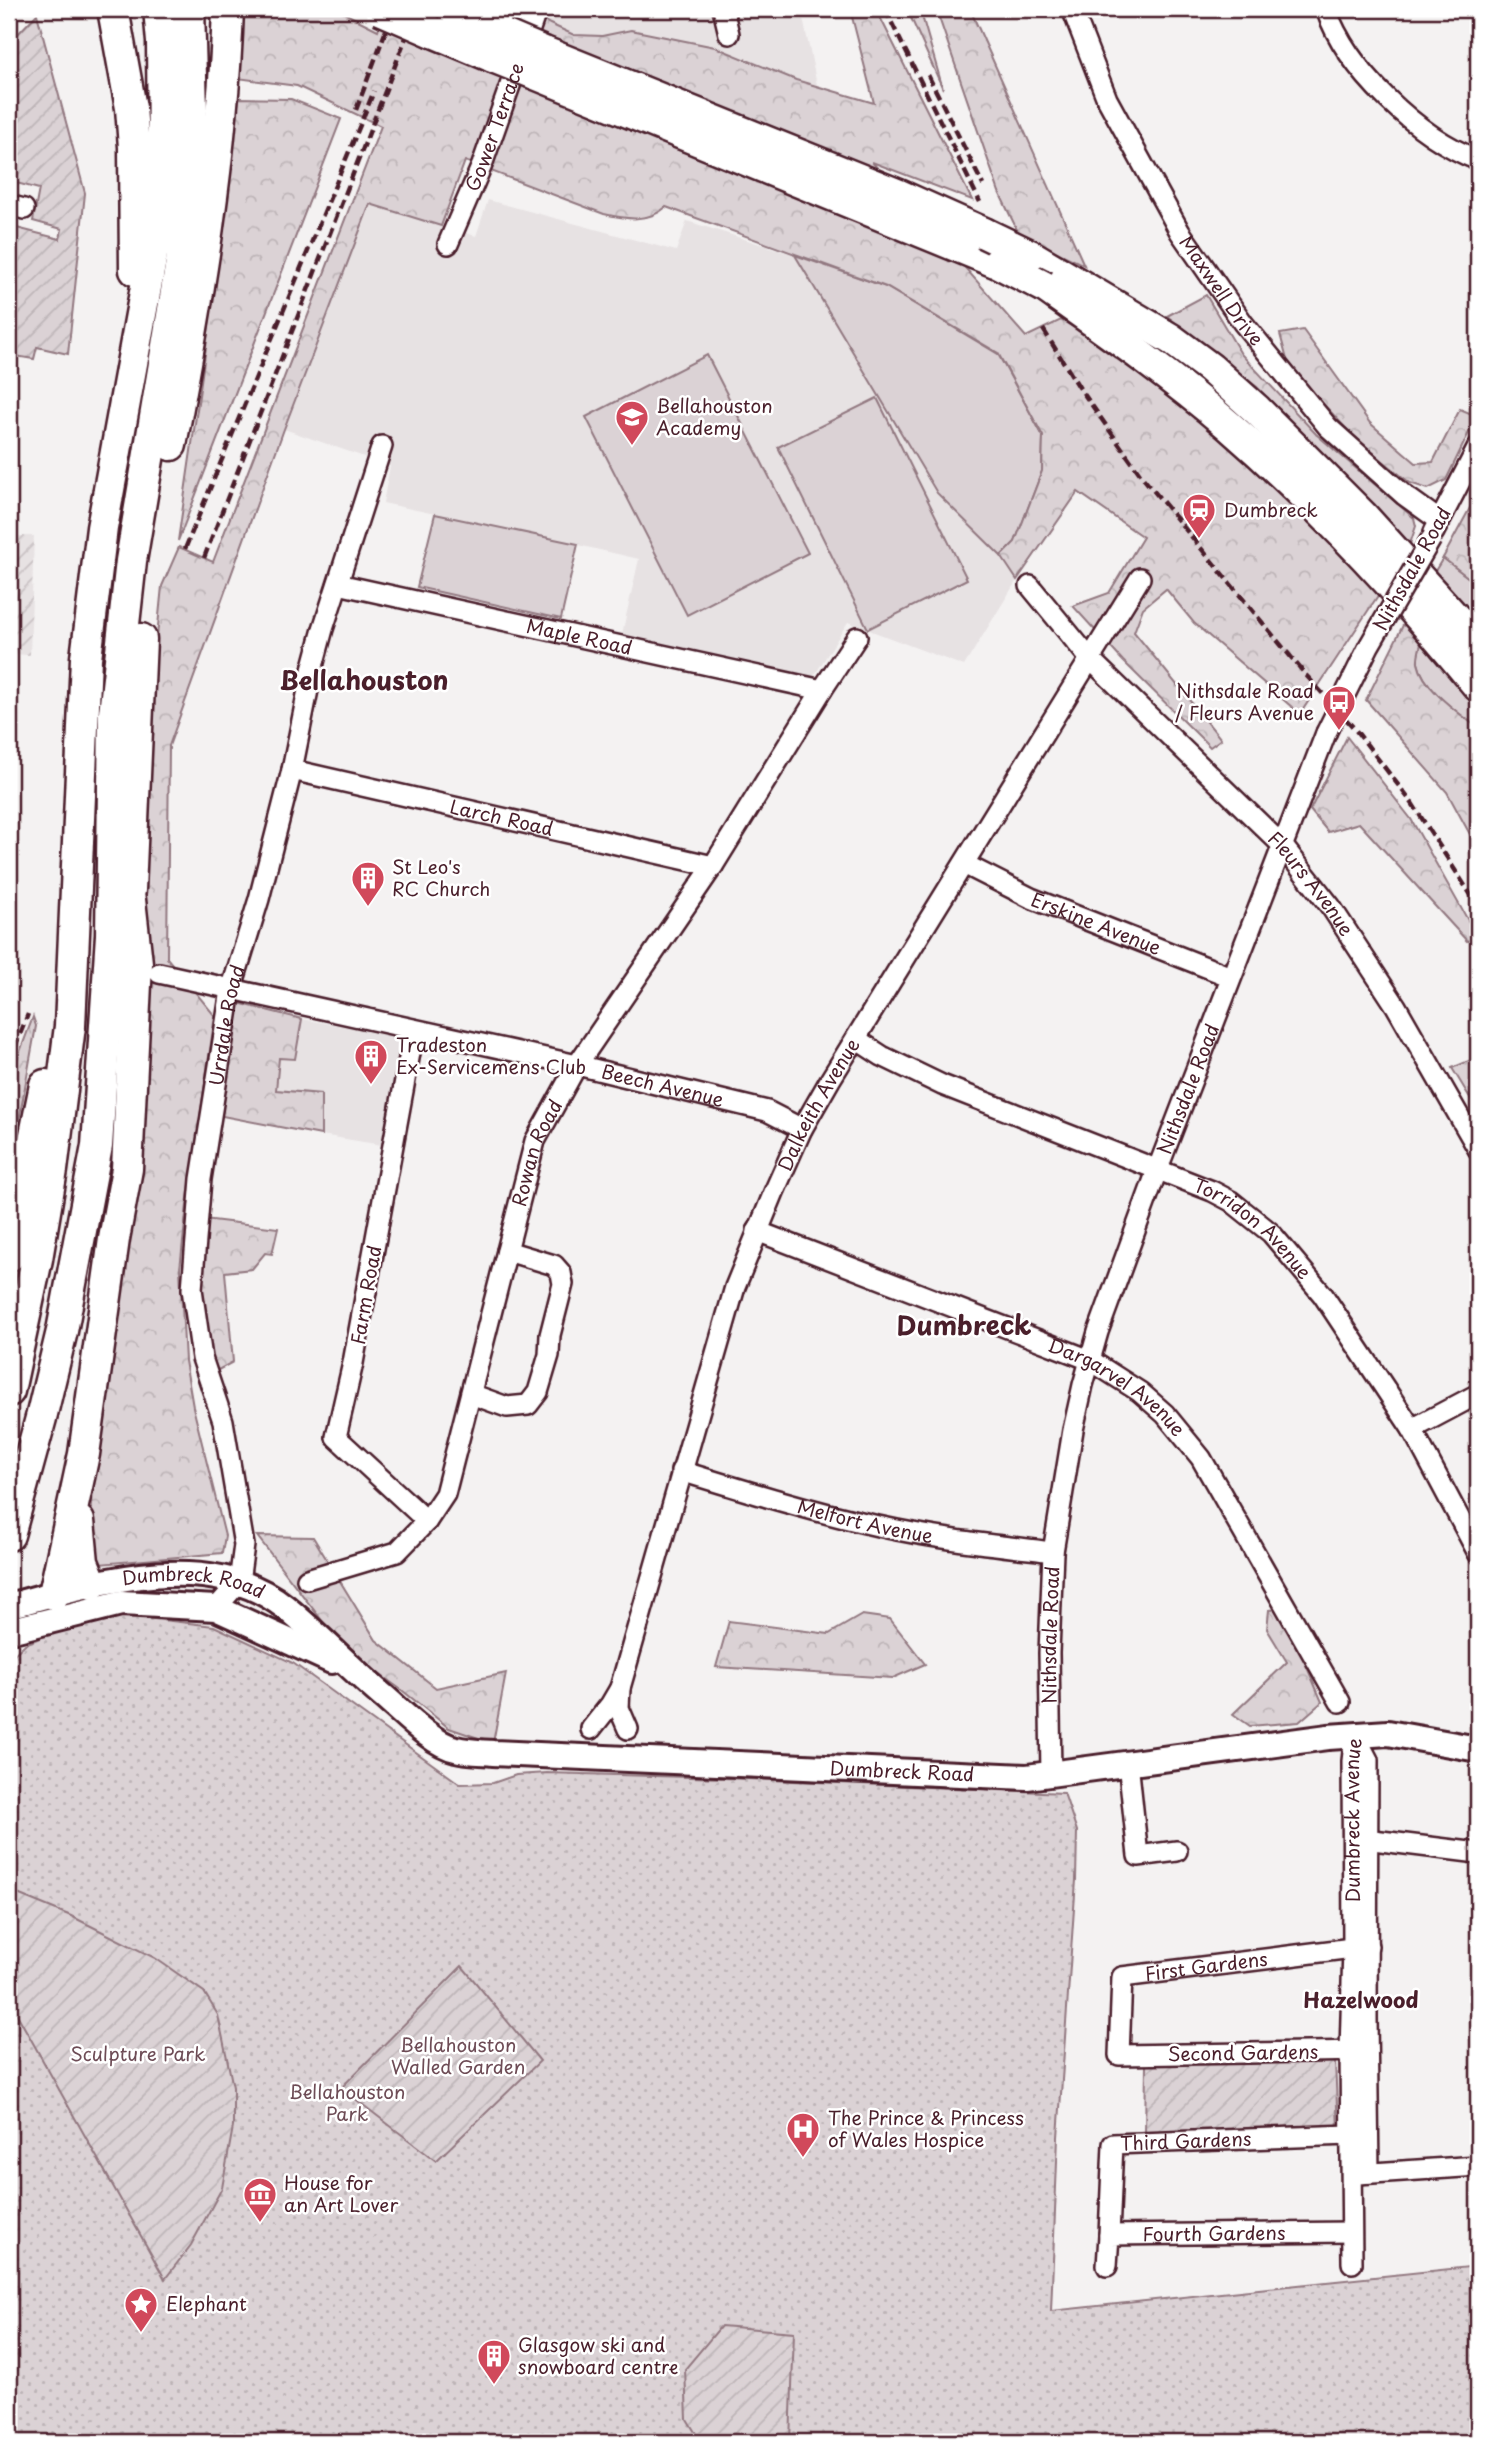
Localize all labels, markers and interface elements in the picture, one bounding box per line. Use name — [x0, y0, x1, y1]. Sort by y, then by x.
street label: Gower Terrace — [457, 59, 530, 195]
street label: Maxwell Drive — [1173, 229, 1271, 351]
place label: Bellahouston Academy — [656, 391, 773, 441]
school or university icon: Bellahouston Academy — [613, 398, 651, 447]
station icon: Dumbreck — [1180, 491, 1218, 540]
place label: Dumbreck — [1224, 495, 1318, 523]
street label: Nithsdale Road — [1365, 501, 1457, 636]
street label: Maple Road — [524, 611, 635, 661]
district label: Bellahouston — [279, 660, 449, 699]
place label: Nithsdale Road / Fleurs Avenue — [1175, 676, 1314, 726]
bus stop icon: Nithsdale Road / Fleurs Avenue — [1320, 683, 1358, 732]
street label: Larch Road — [447, 791, 556, 842]
street label: Fleurs Avenue — [1262, 824, 1361, 941]
place label: St Leo's RC Church — [392, 852, 490, 902]
building icon: St Leo's RC Church — [349, 859, 387, 908]
street label: Erskine Avenue — [1027, 884, 1165, 961]
street label: Urrdale Road — [201, 961, 251, 1088]
street label: Nithsdale Road — [1150, 1019, 1225, 1158]
place label: Tradeston Ex-Servicemens Club — [396, 1030, 586, 1080]
street label: Dalkeith Avenue — [770, 1032, 866, 1175]
building icon: Tradeston Ex-Servicemens Club — [352, 1037, 390, 1086]
street label: Beech Avenue — [599, 1056, 727, 1113]
street label: Rowan Road — [504, 1094, 568, 1209]
street label: Torridon Avenue — [1190, 1170, 1319, 1285]
street label: Farm Road — [343, 1243, 388, 1347]
district label: Dumbreck — [896, 1305, 1032, 1344]
street label: Dargarvel Avenue — [1044, 1330, 1192, 1442]
street label: Melfort Avenue — [794, 1491, 935, 1549]
street label: Dumbreck Road — [120, 1559, 270, 1604]
street label: Nithsdale Road — [1034, 1565, 1065, 1704]
street label: Dumbreck Avenue — [1337, 1736, 1368, 1902]
street label: Dumbreck Road — [829, 1753, 975, 1788]
street label: First Gardens — [1143, 1944, 1269, 1987]
district label: Hazelwood — [1303, 1983, 1419, 2015]
park label: Bellahouston Walled Garden — [391, 2030, 525, 2080]
street label: Second Gardens — [1167, 2037, 1319, 2067]
park label: Sculpture Park — [70, 2039, 206, 2067]
park label: Bellahouston Park — [289, 2077, 405, 2127]
place label: The Prince & Princess of Wales Hospice — [828, 2103, 1024, 2153]
hospital icon: The Prince & Princess of Wales Hospice — [784, 2110, 822, 2159]
street label: Third Gardens — [1120, 2124, 1252, 2157]
place label: House for an Art Lover — [284, 2168, 398, 2218]
museum icon: House for an Art Lover — [241, 2175, 279, 2224]
street label: Fourth Gardens — [1142, 2218, 1286, 2248]
place icon: Elephant — [122, 2285, 160, 2334]
place label: Elephant — [166, 2289, 247, 2317]
place label: Glasgow ski and snowboard centre — [518, 2330, 678, 2380]
building icon: Glasgow ski and snowboard centre — [475, 2337, 513, 2386]

